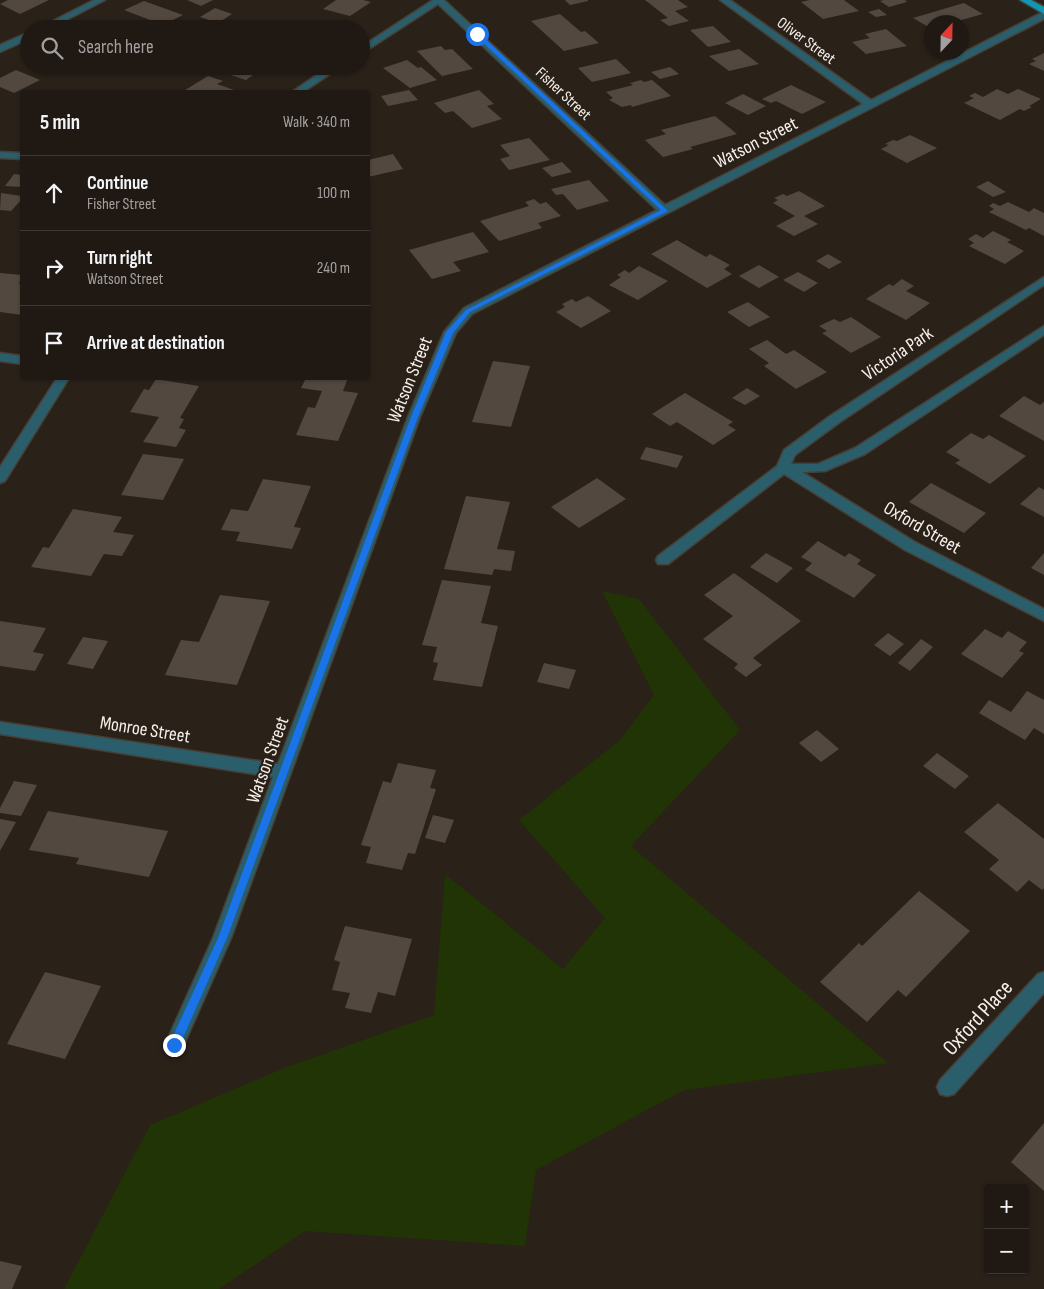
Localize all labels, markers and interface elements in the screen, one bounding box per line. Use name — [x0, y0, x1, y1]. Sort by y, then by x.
street label: Oliver Street — [773, 13, 839, 69]
north arrow — [924, 15, 969, 60]
search box — [20, 20, 370, 75]
route start — [466, 23, 489, 46]
icon: search — [38, 34, 66, 62]
text: Search here — [78, 36, 154, 59]
street label: Fisher Street — [531, 63, 595, 125]
text: 5 min — [40, 110, 80, 135]
street label: Watson Street — [710, 112, 802, 174]
text: Walk · 340 m — [283, 113, 350, 132]
text: Continue — [87, 172, 148, 195]
icon: ahead — [40, 179, 68, 207]
text: 100 m — [317, 184, 350, 203]
text: Fisher Street — [87, 195, 156, 214]
text: Turn right — [87, 247, 152, 270]
icon: right — [40, 254, 68, 282]
text: 240 m — [317, 259, 350, 278]
text: Watson Street — [87, 270, 163, 289]
street label: Victoria Park — [858, 322, 938, 386]
icon: arrive — [40, 329, 68, 357]
text: Arrive at destination — [87, 332, 225, 355]
street label: Watson Street — [382, 333, 438, 426]
street label: Oxford Street — [879, 497, 965, 559]
street label: Monroe Street — [98, 712, 192, 749]
street label: Watson Street — [242, 713, 294, 807]
street label: Oxford Place — [937, 975, 1019, 1061]
route end — [163, 1034, 186, 1057]
map controls — [984, 1184, 1029, 1274]
button: + — [984, 1184, 1029, 1229]
button: − — [984, 1229, 1029, 1274]

